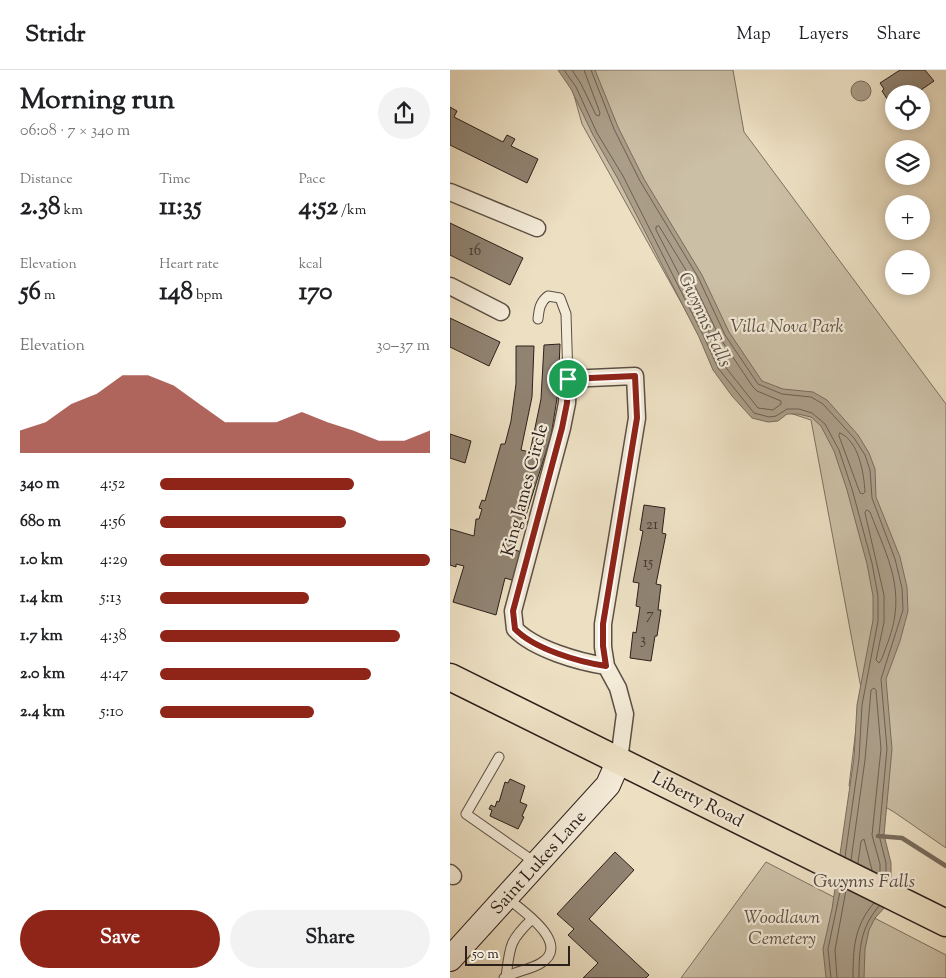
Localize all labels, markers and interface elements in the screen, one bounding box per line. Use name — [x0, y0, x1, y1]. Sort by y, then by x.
text: Stridr — [25, 18, 86, 52]
text: Map — [736, 22, 771, 48]
text: Layers — [799, 22, 849, 48]
text: Share — [877, 22, 921, 48]
text: Morning run — [20, 81, 175, 121]
map controls — [885, 85, 930, 295]
button: locate — [885, 85, 930, 130]
button: share — [378, 87, 430, 139]
text: 06:08 · 7 × 340 m — [20, 120, 130, 143]
button: layers — [885, 140, 930, 185]
text: Distance — [20, 170, 73, 190]
text: Time — [159, 170, 190, 190]
text: Pace — [299, 170, 325, 190]
text: 2.38 — [20, 190, 61, 226]
text: 11:35 — [159, 190, 201, 226]
text: 4:52 — [299, 190, 338, 226]
button: + — [885, 195, 930, 240]
text: km — [61, 201, 83, 221]
text: /km — [338, 201, 366, 221]
house number: 16 — [469, 241, 481, 262]
button: − — [885, 250, 930, 295]
text: Elevation — [20, 255, 77, 275]
text: Heart rate — [159, 255, 219, 275]
text: kcal — [299, 255, 323, 275]
water label: Gwynns Falls — [670, 268, 738, 372]
text: 56 — [20, 275, 41, 311]
text: 148 — [159, 275, 193, 311]
text: 170 — [299, 275, 332, 311]
text: m — [41, 286, 56, 306]
text: bpm — [193, 286, 223, 306]
park label: Villa Nova Park — [730, 315, 844, 341]
text: Elevation — [20, 335, 85, 358]
text: 30–37 m — [376, 335, 430, 358]
pin — [547, 358, 589, 400]
icon: arrive — [554, 365, 582, 393]
street label: King James Circle — [496, 421, 556, 560]
text: 340 m — [20, 473, 60, 496]
text: 4:52 — [100, 473, 125, 496]
text: 680 m — [20, 511, 61, 534]
text: 4:56 — [100, 511, 126, 534]
house number: 21 — [646, 515, 658, 536]
text: 1.0 km — [20, 549, 63, 572]
text: 4:29 — [100, 549, 128, 572]
house number: 15 — [643, 553, 653, 574]
text: 1.4 km — [20, 587, 63, 610]
text: 5:13 — [100, 587, 122, 610]
house number: 7 — [646, 605, 654, 626]
text: 1.7 km — [20, 625, 63, 648]
text: 4:38 — [100, 625, 127, 648]
house number: 3 — [640, 630, 646, 651]
text: 2.0 km — [20, 663, 65, 686]
text: 4:47 — [100, 663, 128, 686]
text: 2.4 km — [20, 701, 65, 724]
text: 5:10 — [100, 701, 123, 724]
street label: Liberty Road — [647, 766, 748, 835]
street label: Saint Lukes Lane — [485, 805, 594, 921]
water label: Gwynns Falls — [813, 869, 915, 896]
park label: Woodlawn Cemetery — [744, 906, 821, 953]
button: Save — [20, 910, 220, 968]
button: Share — [230, 910, 430, 968]
scale bar — [465, 943, 570, 966]
text: 50 m — [472, 945, 499, 965]

